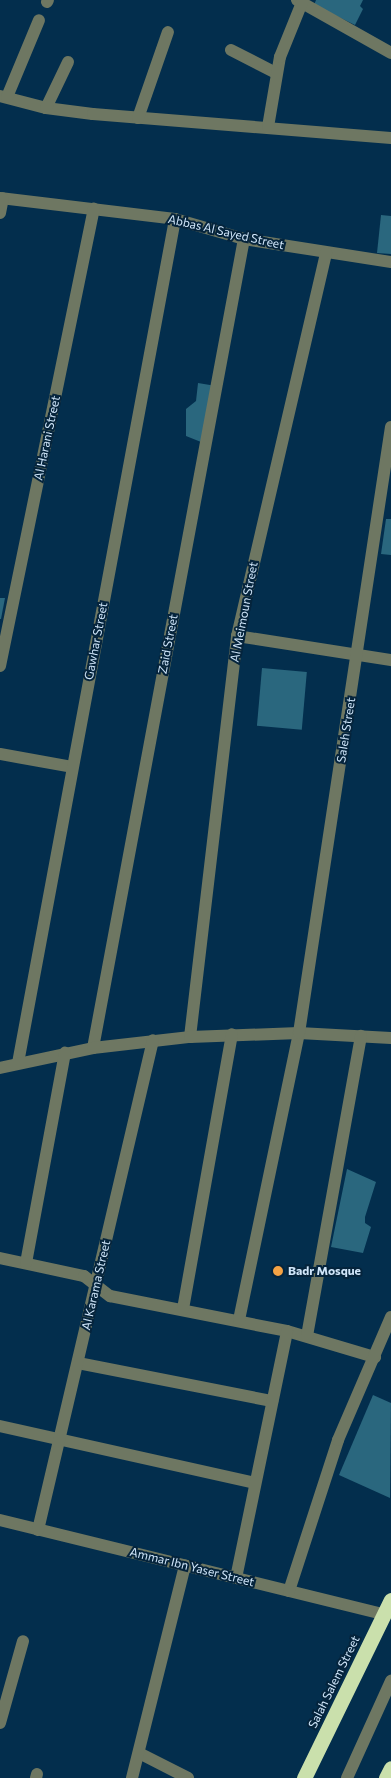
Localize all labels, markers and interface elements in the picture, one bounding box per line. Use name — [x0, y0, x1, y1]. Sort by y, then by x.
street label: Abbas Al Sayed Street — [167, 212, 285, 252]
street label: Al Harani Street — [31, 394, 63, 482]
street label: Al Meimoun Street — [227, 561, 261, 663]
street label: Gawhar Street — [81, 601, 111, 681]
street label: Zaid Street — [155, 613, 181, 675]
street label: Saleh Street — [334, 696, 358, 764]
street label: Al Karama Street — [79, 1239, 113, 1331]
place label: Badr Mosque — [288, 1264, 361, 1278]
marker: Badr Mosque — [272, 1265, 284, 1277]
street label: Ammar Ibn Yaser Street — [128, 1545, 256, 1589]
street label: Salah Salem Street — [305, 1633, 363, 1731]

